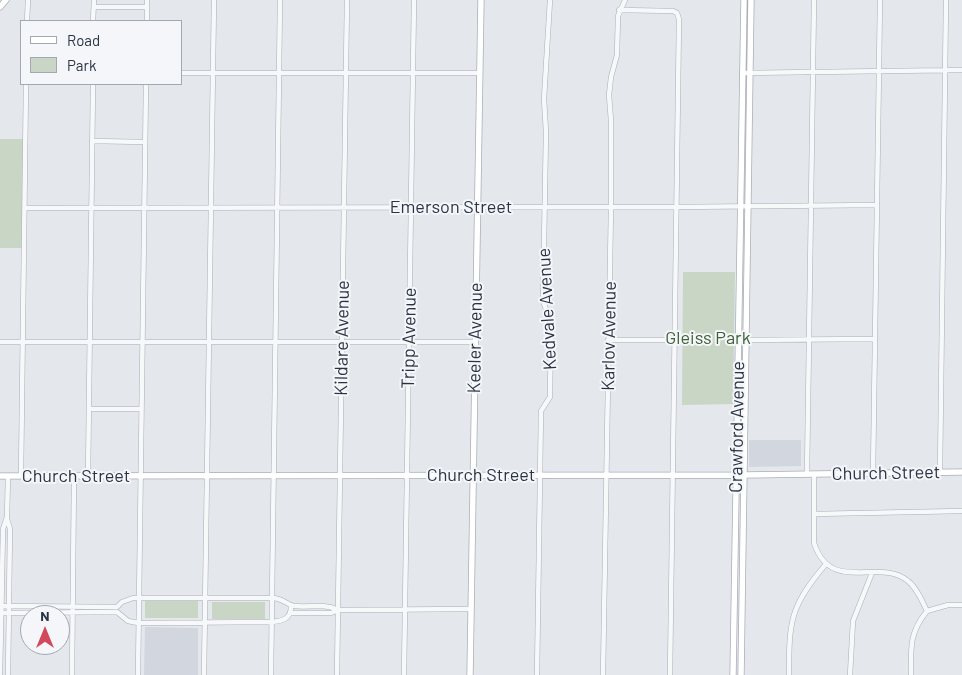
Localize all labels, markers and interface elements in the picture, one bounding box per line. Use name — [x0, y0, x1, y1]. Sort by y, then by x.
legend — [20, 20, 182, 85]
text: Road — [67, 31, 100, 49]
text: Park — [67, 56, 96, 74]
street label: Emerson Street — [390, 196, 512, 218]
street label: Kedvale Avenue — [533, 247, 561, 371]
street label: Kildare Avenue — [330, 280, 354, 396]
street label: Karlov Avenue — [597, 281, 621, 391]
street label: Keeler Avenue — [463, 282, 487, 394]
street label: Tripp Avenue — [397, 287, 421, 389]
park label: Gleiss Park — [665, 327, 751, 349]
street label: Crawford Avenue — [725, 361, 749, 493]
street label: Church Street — [832, 461, 940, 485]
street label: Church Street — [427, 464, 535, 486]
street label: Church Street — [22, 465, 130, 487]
north arrow — [20, 605, 70, 655]
text: N — [40, 607, 50, 624]

